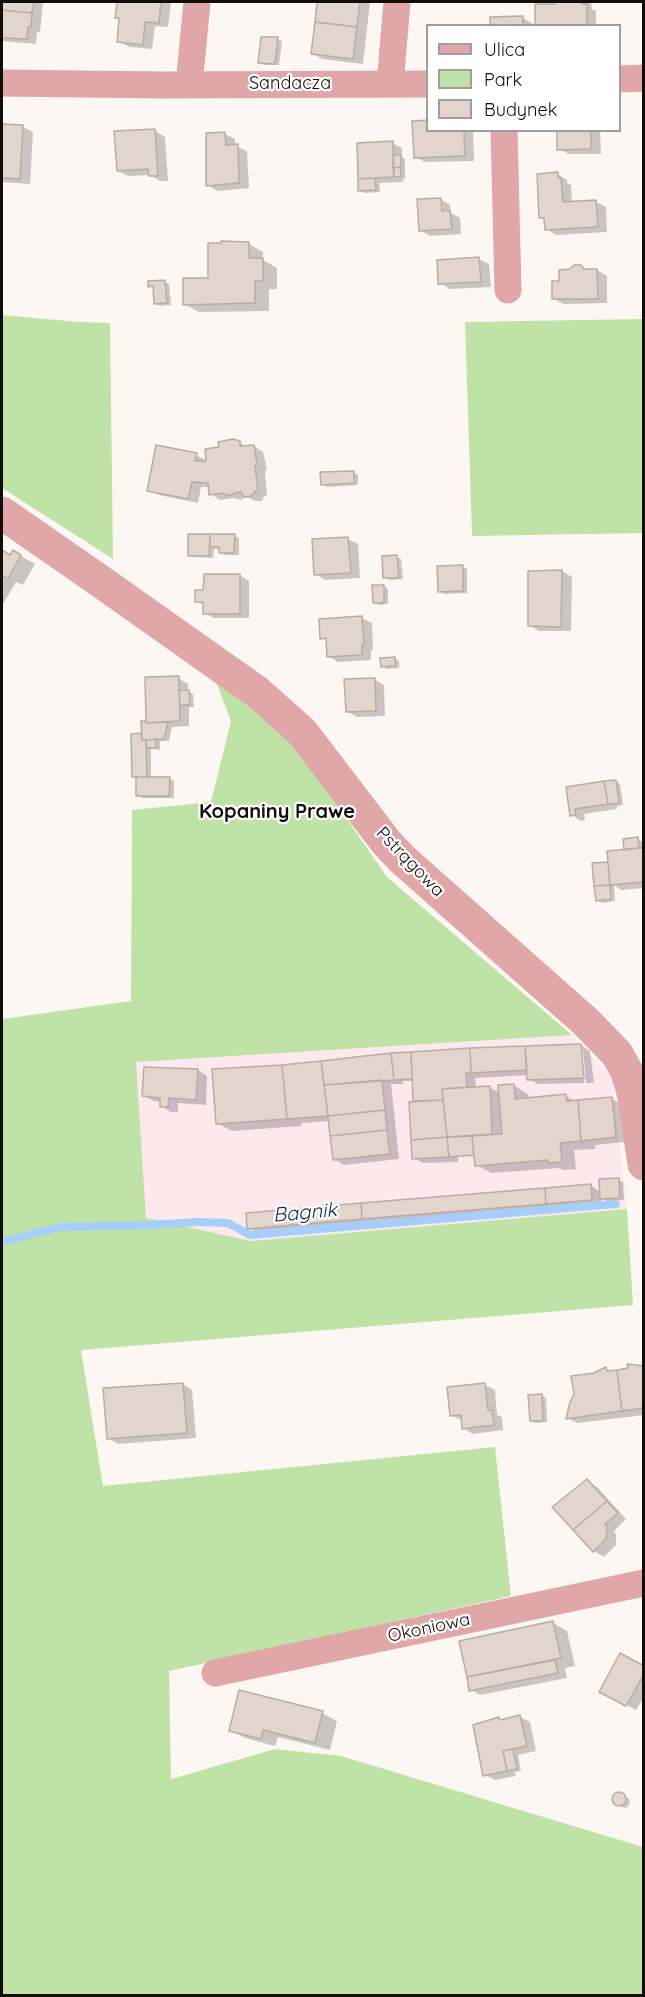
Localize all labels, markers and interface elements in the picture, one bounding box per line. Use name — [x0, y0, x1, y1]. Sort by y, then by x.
legend — [426, 24, 621, 132]
text: Ulica — [484, 38, 525, 61]
text: Park — [484, 68, 522, 91]
street label: Sandacza — [249, 73, 331, 95]
text: Budynek — [484, 98, 557, 121]
district label: Kopaniny Prawe — [199, 800, 355, 824]
street label: Pstrągowa — [371, 822, 449, 902]
water label: Bagnik — [272, 1198, 338, 1228]
street label: Okoniowa — [386, 1609, 472, 1647]

